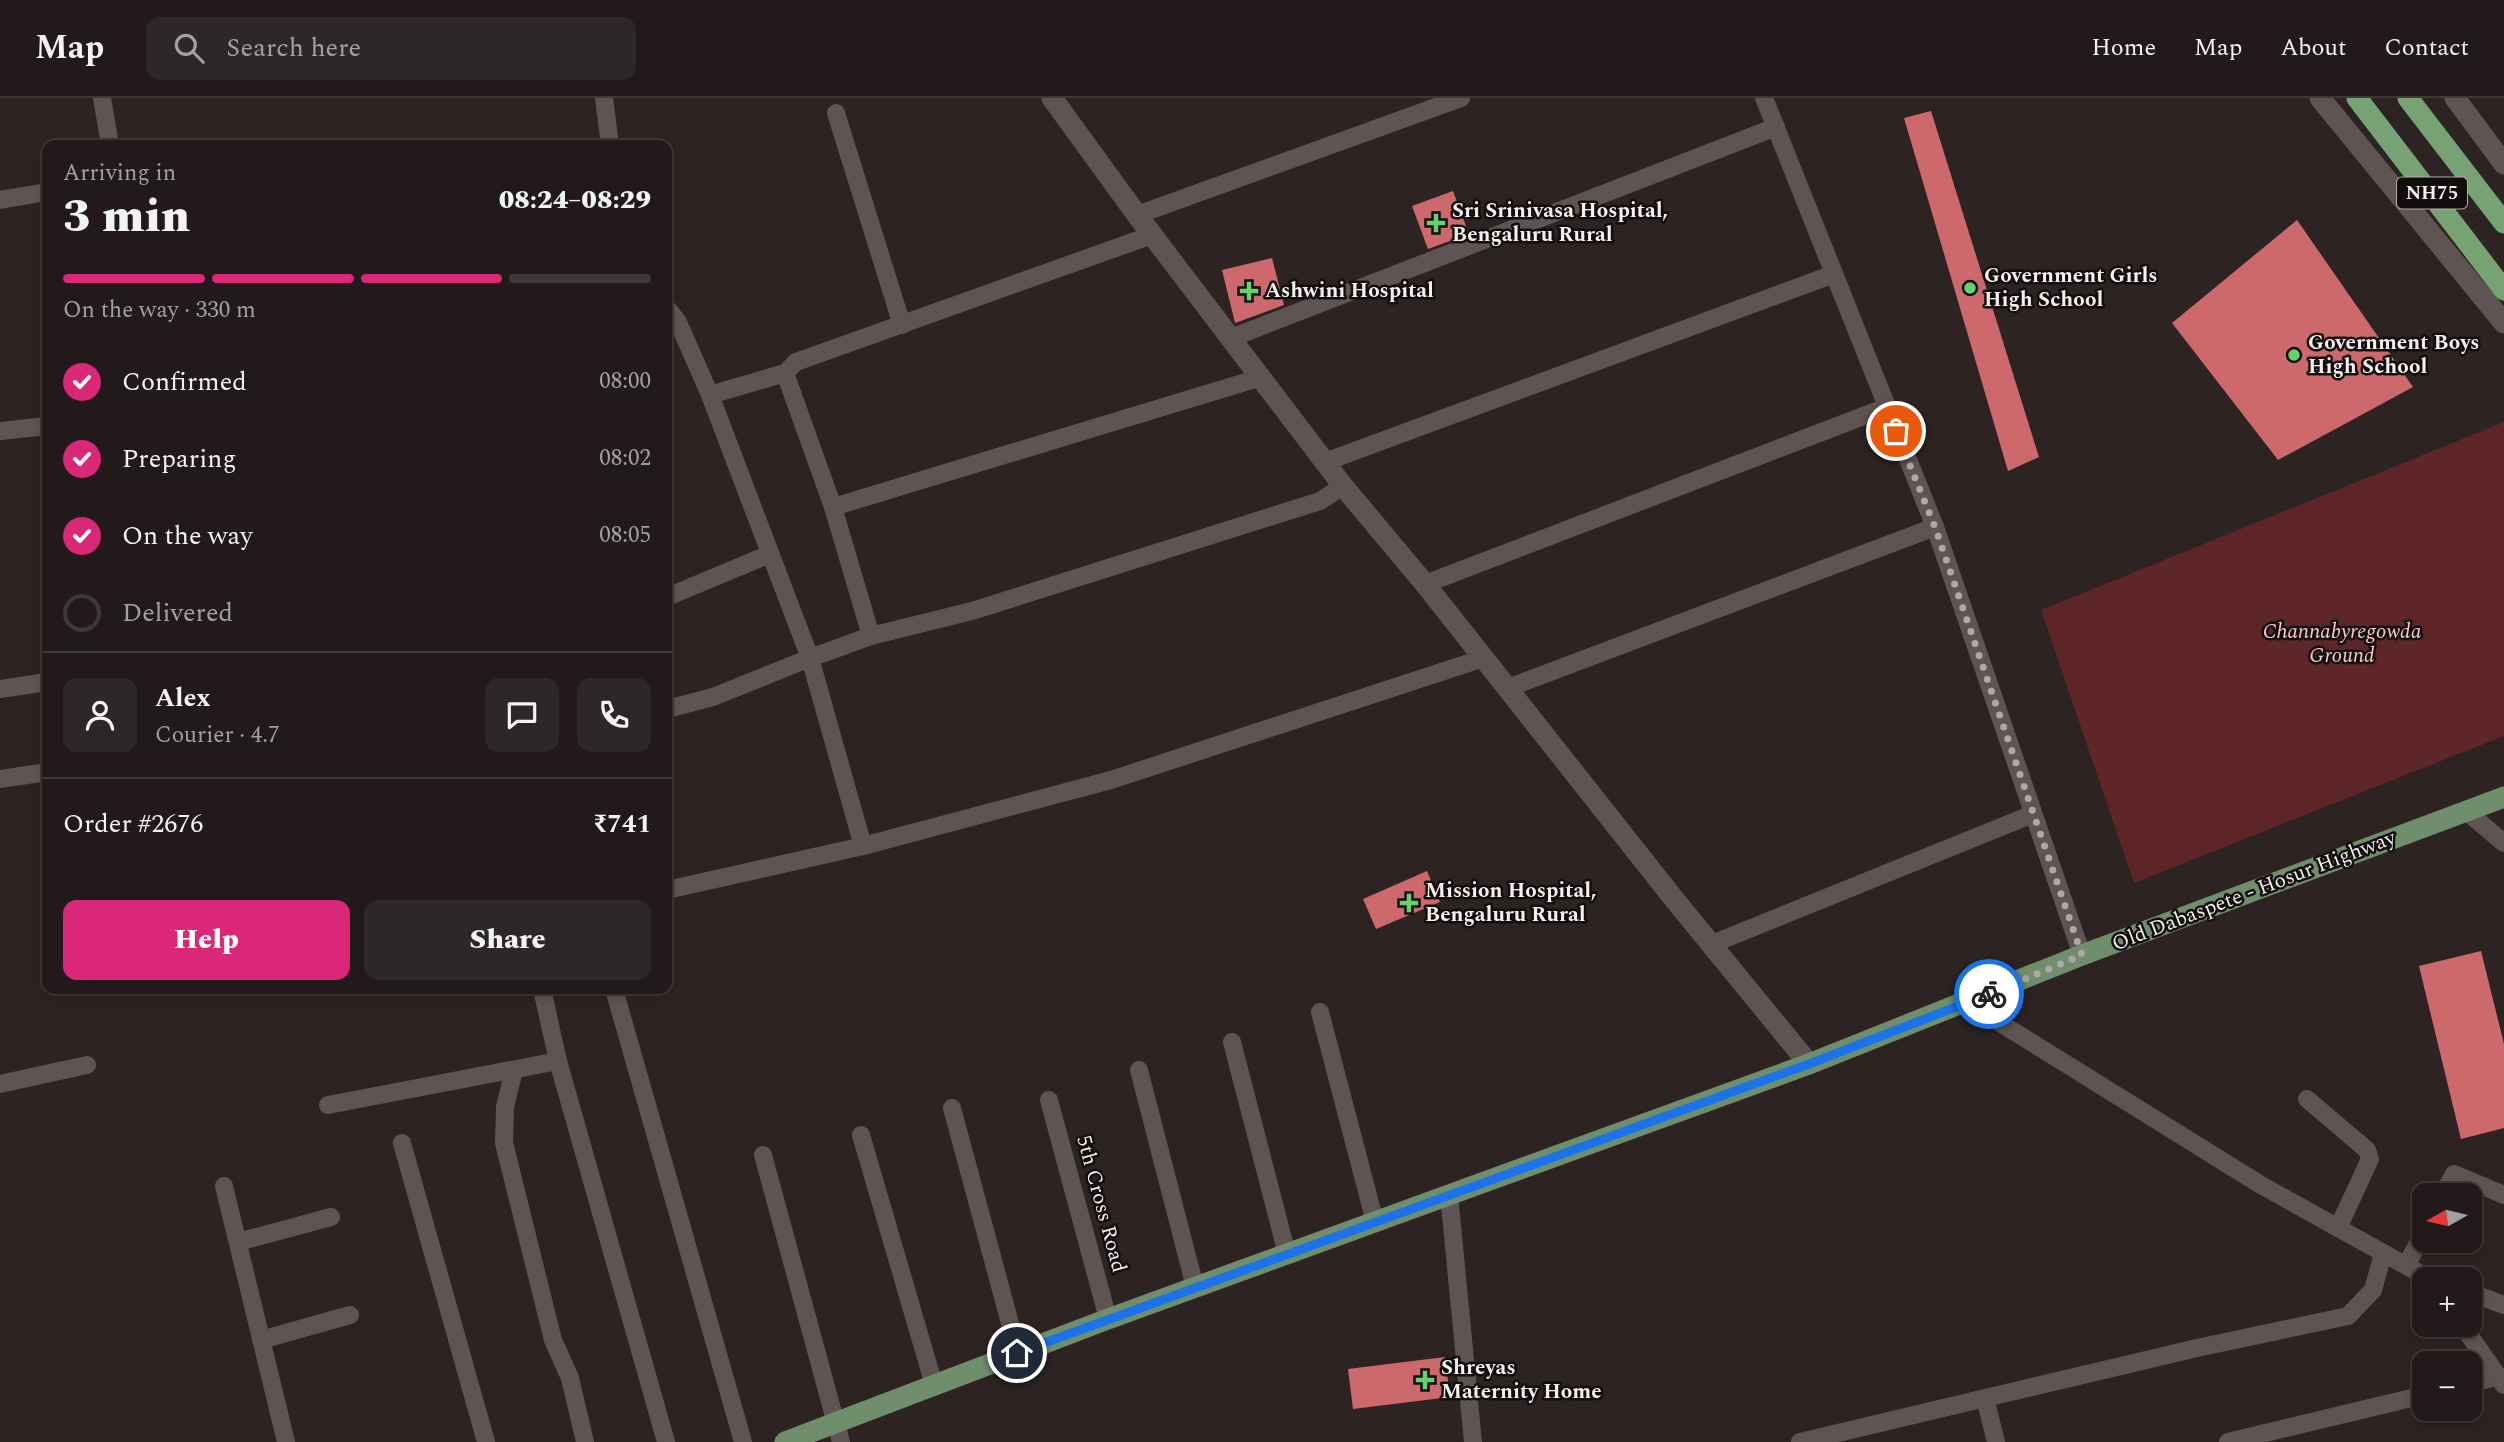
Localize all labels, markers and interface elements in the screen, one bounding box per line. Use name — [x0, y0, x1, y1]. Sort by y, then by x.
search box — [146, 17, 636, 80]
text: Map — [35, 23, 104, 73]
text: Search here — [226, 28, 361, 68]
icon: search — [170, 29, 208, 67]
text: Home — [2091, 30, 2156, 66]
text: Map — [2194, 30, 2242, 66]
text: About — [2280, 30, 2346, 66]
text: Contact — [2384, 30, 2469, 66]
text: Arriving in — [63, 156, 176, 191]
road number: NH75 — [2397, 178, 2467, 208]
text: 08:24–08:29 — [499, 180, 651, 220]
text: 3 min — [63, 182, 190, 252]
place label: Sri Srinivasa Hospital, Bengaluru Rural — [1452, 195, 1668, 251]
marker: Sri Srinivasa Hospital, Bengaluru Rural — [1426, 213, 1446, 233]
place label: Government Girls High School — [1984, 260, 2157, 316]
place label: Ashwini Hospital — [1265, 275, 1434, 307]
marker: Government Girls High School — [1962, 280, 1978, 296]
marker: Ashwini Hospital — [1239, 281, 1259, 301]
text: On the way · 330 m — [63, 293, 256, 328]
place label: Government Boys High School — [2308, 327, 2480, 383]
marker: Government Boys High School — [2286, 347, 2302, 363]
text: Confirmed — [122, 362, 247, 402]
icon: check — [63, 363, 101, 401]
text: 08:00 — [599, 364, 651, 399]
pin — [1866, 401, 1926, 461]
icon: bag — [1877, 412, 1915, 450]
text: Preparing — [122, 439, 236, 479]
icon: check — [63, 440, 101, 478]
text: 08:02 — [599, 441, 651, 476]
text: On the way — [122, 516, 253, 556]
icon: check — [63, 517, 101, 555]
text: 08:05 — [599, 518, 651, 553]
text: Delivered — [122, 593, 233, 633]
park label: Channabyregowda Ground — [2263, 616, 2422, 672]
button: person — [63, 678, 137, 752]
text: Alex — [155, 678, 210, 718]
button: chat — [485, 678, 559, 752]
button: phone — [577, 678, 651, 752]
text: Courier · 4.7 — [155, 718, 280, 753]
text: Order #2676 — [63, 804, 203, 844]
text: ₹741 — [593, 804, 651, 844]
street label: Old Dabaspete - Hosur Highway — [2107, 822, 2401, 960]
place label: Mission Hospital, Bengaluru Rural — [1425, 875, 1597, 931]
marker: Mission Hospital, Bengaluru Rural — [1399, 893, 1419, 913]
button: Help — [63, 900, 350, 980]
button: Share — [364, 900, 651, 980]
courier — [1954, 959, 2024, 1029]
icon: bike — [1970, 975, 2008, 1013]
street label: 5th Cross Road — [1067, 1132, 1135, 1276]
north arrow — [2412, 1183, 2482, 1253]
map controls — [2412, 1183, 2482, 1421]
button: + — [2412, 1267, 2482, 1337]
pin — [987, 1323, 1047, 1383]
icon: home — [998, 1334, 1036, 1372]
button: − — [2412, 1351, 2482, 1421]
place label: Shreyas Maternity Home — [1441, 1352, 1602, 1408]
marker: Shreyas Maternity Home — [1415, 1370, 1435, 1390]

